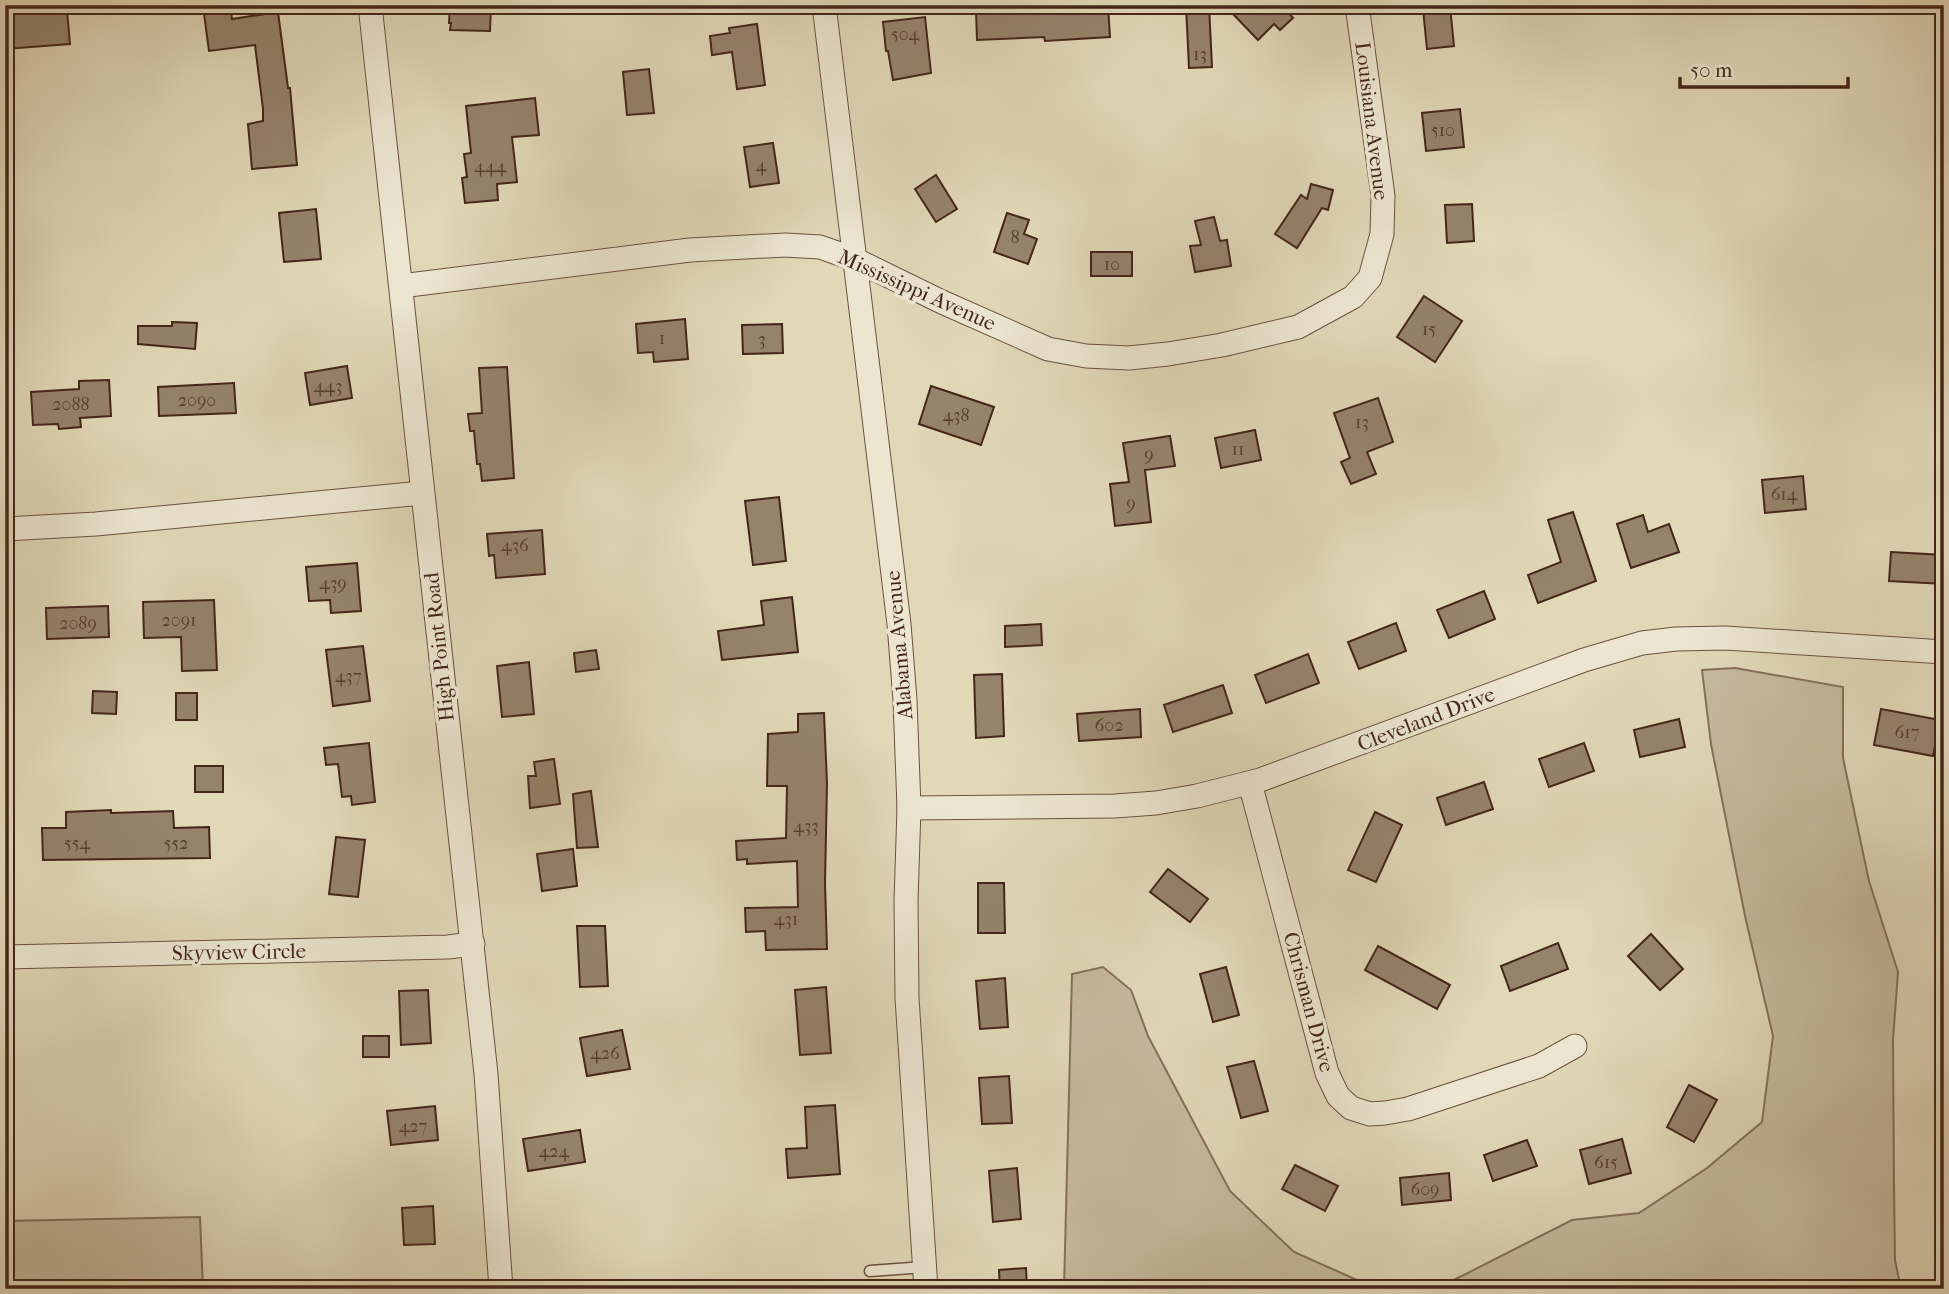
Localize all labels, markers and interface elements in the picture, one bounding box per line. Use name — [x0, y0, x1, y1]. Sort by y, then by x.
house number: 504 — [891, 24, 919, 45]
street label: Louisiana Avenue — [1350, 41, 1394, 201]
house number: 13 — [1193, 44, 1207, 65]
scale bar — [1680, 46, 1848, 90]
text: 50 m — [1690, 58, 1733, 82]
house number: 510 — [1431, 120, 1455, 141]
house number: 4 — [756, 155, 767, 176]
house number: 444 — [474, 156, 506, 177]
house number: 8 — [1010, 227, 1020, 248]
street label: Mississippi Avenue — [834, 244, 1000, 336]
house number: 10 — [1104, 254, 1120, 275]
house number: 15 — [1422, 319, 1436, 340]
house number: 1 — [659, 328, 665, 349]
house number: 3 — [758, 329, 766, 350]
house number: 443 — [314, 376, 342, 397]
house number: 2090 — [178, 390, 216, 411]
house number: 2088 — [52, 394, 90, 415]
house number: 438 — [942, 405, 970, 426]
house number: 13 — [1355, 412, 1369, 433]
house number: 11 — [1232, 439, 1244, 460]
house number: 9 — [1144, 444, 1154, 465]
house number: 614 — [1771, 484, 1798, 505]
house number: 9 — [1126, 493, 1136, 514]
house number: 436 — [501, 535, 529, 556]
street label: Alabama Avenue — [881, 570, 918, 721]
street label: High Point Road — [419, 571, 459, 723]
house number: 439 — [319, 573, 347, 594]
house number: 2091 — [161, 610, 197, 631]
house number: 2089 — [59, 613, 97, 634]
house number: 437 — [335, 666, 362, 687]
street label: Cleveland Drive — [1354, 682, 1498, 756]
house number: 602 — [1095, 715, 1123, 736]
house number: 617 — [1895, 722, 1920, 743]
house number: 433 — [793, 816, 819, 837]
house number: 554 — [64, 833, 90, 854]
house number: 552 — [164, 833, 188, 854]
house number: 431 — [774, 909, 798, 930]
street label: Chrisman Drive — [1279, 929, 1339, 1075]
street label: Skyview Circle — [172, 939, 306, 965]
house number: 426 — [590, 1043, 620, 1064]
house number: 427 — [399, 1116, 428, 1137]
house number: 424 — [539, 1141, 570, 1162]
house number: 615 — [1594, 1152, 1618, 1173]
house number: 609 — [1410, 1179, 1440, 1200]

